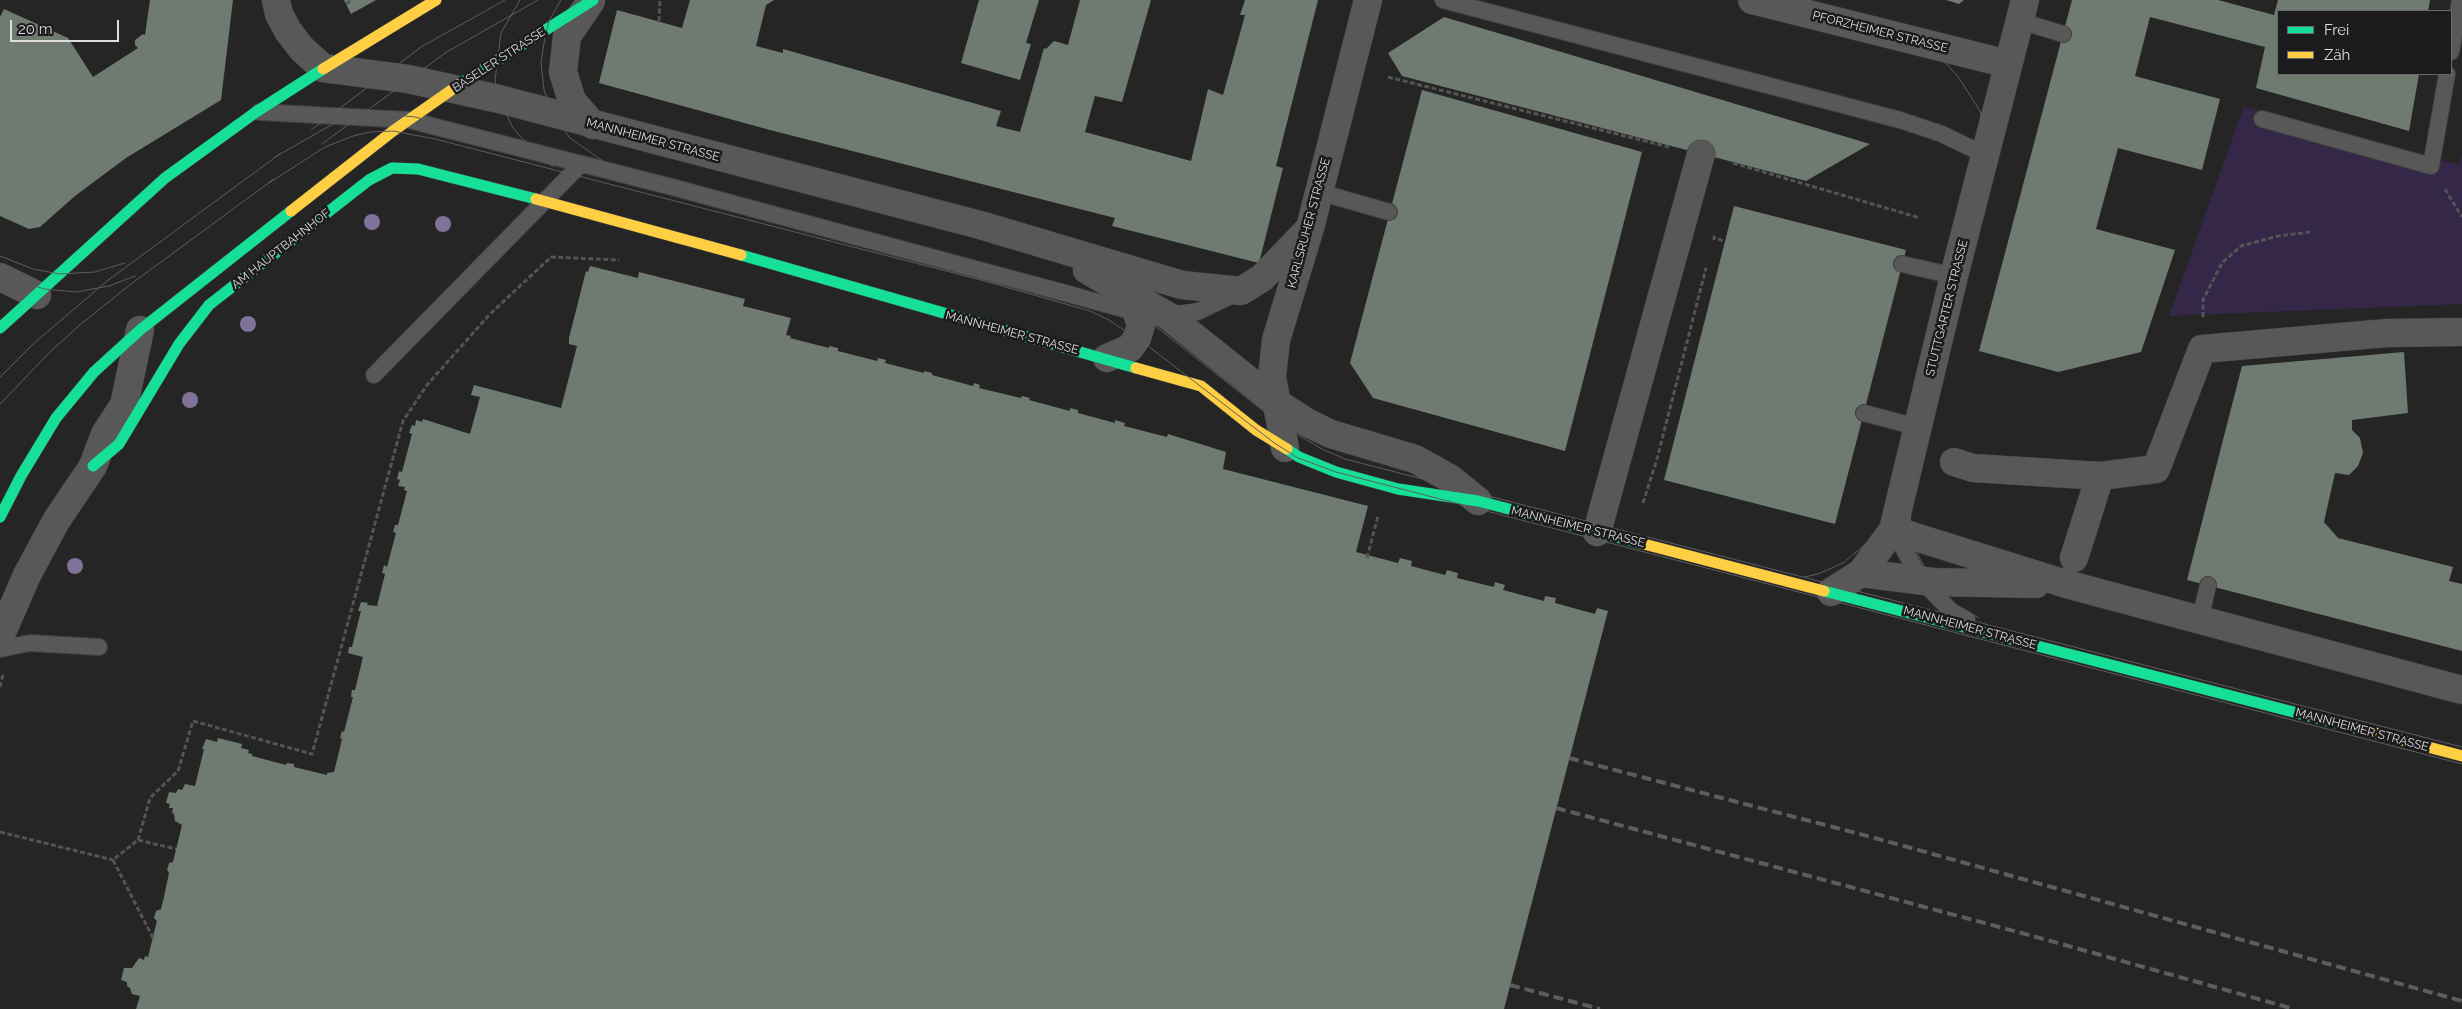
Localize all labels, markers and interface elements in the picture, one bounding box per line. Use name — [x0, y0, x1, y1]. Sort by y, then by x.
street label: PFORZHEIMER STRASSE — [1811, 8, 1949, 56]
scale bar — [12, 10, 121, 42]
legend — [2277, 10, 2452, 75]
text: 20 m — [18, 20, 53, 38]
text: Frei — [2324, 21, 2349, 39]
street label: BASELER STRASSE — [450, 25, 548, 95]
text: Zäh — [2324, 46, 2350, 64]
street label: MANNHEIMER STRASSE — [585, 115, 721, 165]
street label: KARLSRUHER STRASSE — [1285, 156, 1333, 290]
street label: AM HAUPTBAHNHOF — [229, 206, 333, 292]
street label: STUTTGARTER STRASSE — [1923, 238, 1971, 378]
street label: MANNHEIMER STRASSE — [944, 308, 1080, 358]
street label: MANNHEIMER STRASSE — [1510, 503, 1646, 551]
street label: MANNHEIMER STRASSE — [1902, 603, 2038, 653]
street label: MANNHEIMER STRASSE — [2294, 705, 2430, 755]

